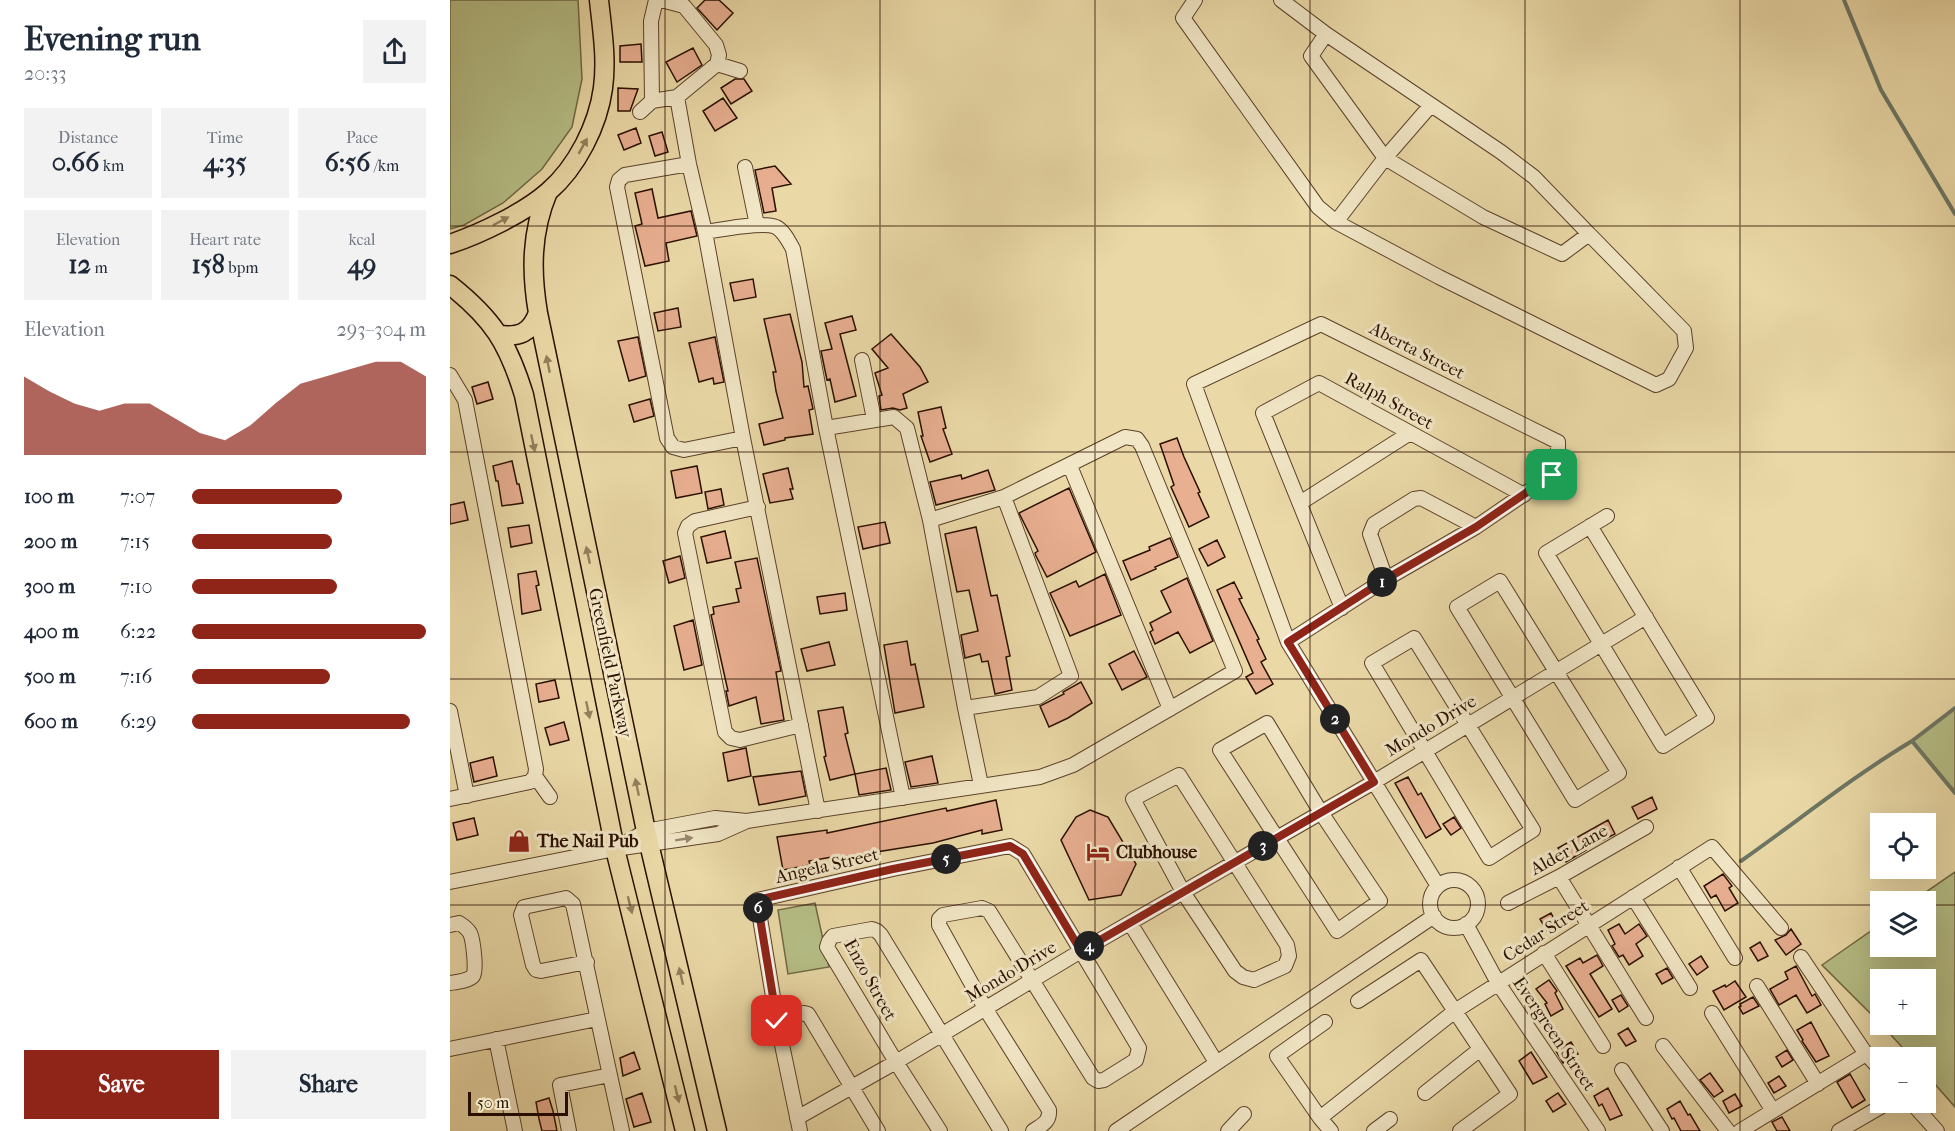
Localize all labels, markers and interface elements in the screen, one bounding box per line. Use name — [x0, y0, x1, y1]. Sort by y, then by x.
text: Evening run — [24, 20, 201, 59]
button: share — [363, 20, 426, 83]
text: 20:33 — [24, 62, 67, 85]
text: Distance — [58, 128, 118, 147]
text: Time — [207, 128, 243, 147]
text: Pace — [346, 128, 378, 147]
one-way arrow — [578, 137, 588, 154]
text: 0.66 — [52, 147, 99, 178]
text: 4:35 — [203, 147, 247, 178]
text: 6:56 — [325, 147, 370, 178]
text: km — [99, 156, 124, 175]
text: /km — [370, 156, 399, 175]
one-way arrow — [493, 216, 510, 226]
text: Elevation — [56, 230, 120, 249]
text: Heart rate — [189, 230, 261, 249]
text: kcal — [349, 230, 375, 249]
text: 12 — [68, 249, 91, 280]
text: 158 — [191, 249, 225, 280]
text: 49 — [348, 249, 376, 280]
text: m — [91, 258, 108, 277]
text: bpm — [225, 258, 259, 277]
text: Elevation — [24, 318, 105, 341]
text: 293–304 m — [337, 318, 426, 341]
street label: Aberta Street — [1365, 318, 1469, 384]
one-way arrow — [543, 354, 552, 373]
street label: Ralph Street — [1341, 368, 1437, 434]
one-way arrow — [529, 434, 539, 452]
pin — [1526, 449, 1577, 500]
icon: arrive — [1535, 458, 1568, 491]
text: 100 m — [24, 485, 74, 508]
text: 7:07 — [120, 485, 155, 508]
text: 200 m — [24, 530, 77, 553]
text: 7:15 — [120, 530, 150, 553]
one-way arrow — [583, 545, 592, 564]
pin: 1 — [1367, 567, 1397, 597]
text: 1 — [1379, 572, 1385, 591]
text: 300 m — [24, 575, 75, 598]
text: 7:10 — [120, 575, 153, 598]
street label: Greenfield Parkway — [584, 586, 636, 741]
text: 400 m — [24, 620, 79, 643]
text: 6:22 — [120, 620, 156, 643]
text: 500 m — [24, 665, 76, 688]
text: 7:16 — [120, 665, 152, 688]
street label: Mondo Drive — [1382, 691, 1480, 761]
one-way arrow — [584, 701, 593, 720]
pin: 2 — [1320, 704, 1350, 734]
text: 2 — [1331, 709, 1339, 728]
text: 600 m — [24, 710, 78, 733]
text: 6:29 — [120, 710, 156, 733]
one-way arrow — [631, 778, 641, 796]
map controls — [1870, 813, 1936, 1113]
button: locate — [1870, 813, 1936, 879]
street label: Alder Lane — [1526, 820, 1611, 880]
shop icon: The Nail Pub — [506, 828, 532, 854]
place label: The Nail Pub — [536, 831, 639, 852]
pin: 3 — [1248, 831, 1278, 861]
one-way arrow — [674, 834, 693, 843]
text: 3 — [1260, 836, 1266, 855]
hotel icon: Clubhouse — [1085, 839, 1111, 865]
place label: Clubhouse — [1116, 842, 1197, 863]
street label: Angela Street — [772, 844, 881, 888]
pin: 5 — [931, 844, 961, 874]
text: 5 — [943, 849, 949, 868]
button: layers — [1870, 891, 1936, 957]
pin: 6 — [743, 893, 773, 923]
street label: Cedar Street — [1499, 895, 1593, 967]
one-way arrow — [625, 896, 635, 914]
text: 6 — [754, 898, 762, 917]
pin: 4 — [1074, 931, 1104, 961]
street label: Enzo Street — [839, 936, 901, 1025]
text: 4 — [1084, 936, 1094, 955]
street label: Mondo Drive — [962, 937, 1060, 1007]
one-way arrow — [676, 966, 686, 985]
button: + — [1870, 969, 1936, 1035]
street label: Evergreen Street — [1508, 973, 1600, 1095]
pin — [751, 995, 802, 1046]
icon: check — [760, 1004, 793, 1037]
button: − — [1870, 1047, 1936, 1113]
button: Save — [24, 1050, 219, 1119]
button: Share — [231, 1050, 426, 1119]
one-way arrow — [673, 1085, 683, 1104]
scale bar — [468, 1089, 568, 1116]
text: 50 m — [477, 1093, 509, 1112]

